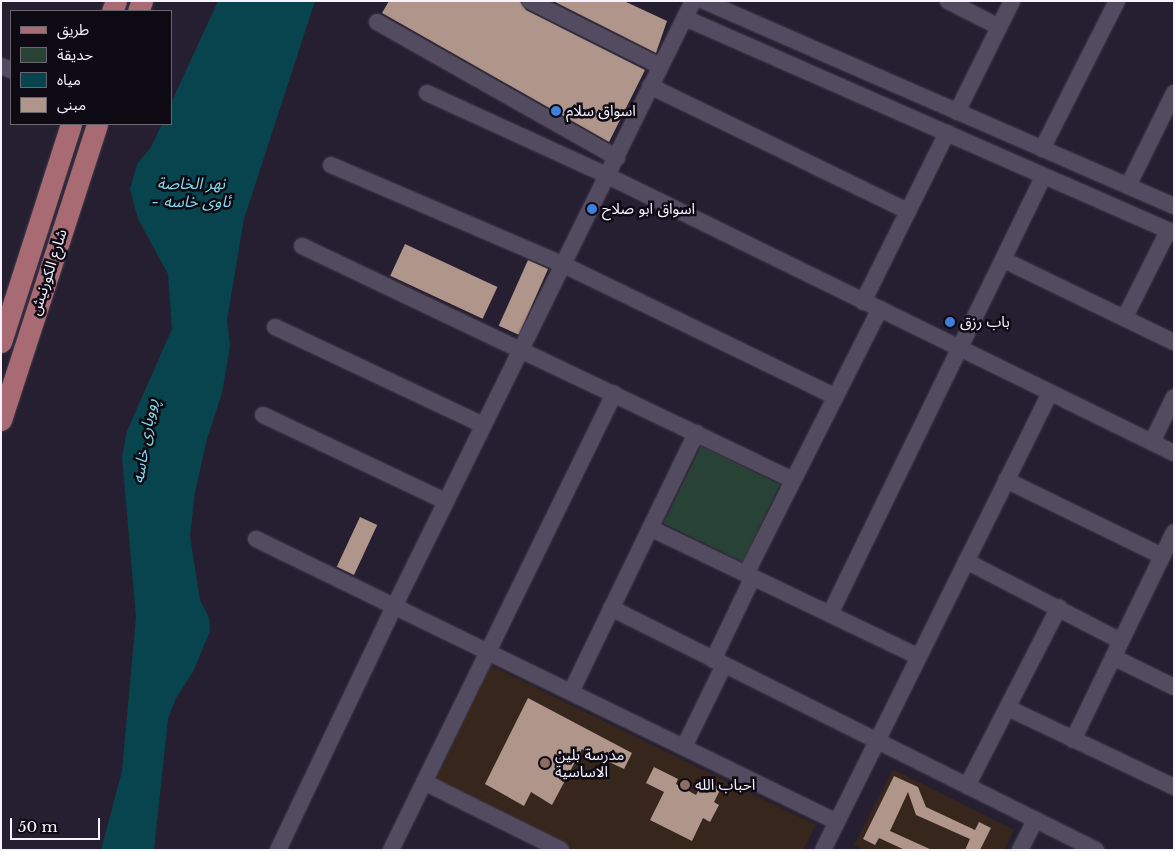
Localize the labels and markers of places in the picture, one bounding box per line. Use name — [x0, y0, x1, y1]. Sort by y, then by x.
place label: اسواق سلام — [566, 102, 636, 120]
marker: اسواق سلام — [550, 105, 562, 117]
place label: اسواق ابو صلاح — [602, 200, 695, 218]
marker: اسواق ابو صلاح — [586, 203, 598, 215]
place label: باب رزق — [960, 313, 1010, 331]
marker: باب رزق — [944, 316, 956, 328]
place label: مدرسة بلين الاساسية — [555, 745, 624, 780]
marker: مدرسة بلين الاساسية — [539, 757, 551, 769]
place label: احباب الله — [695, 776, 755, 794]
marker: احباب الله — [679, 779, 691, 791]

